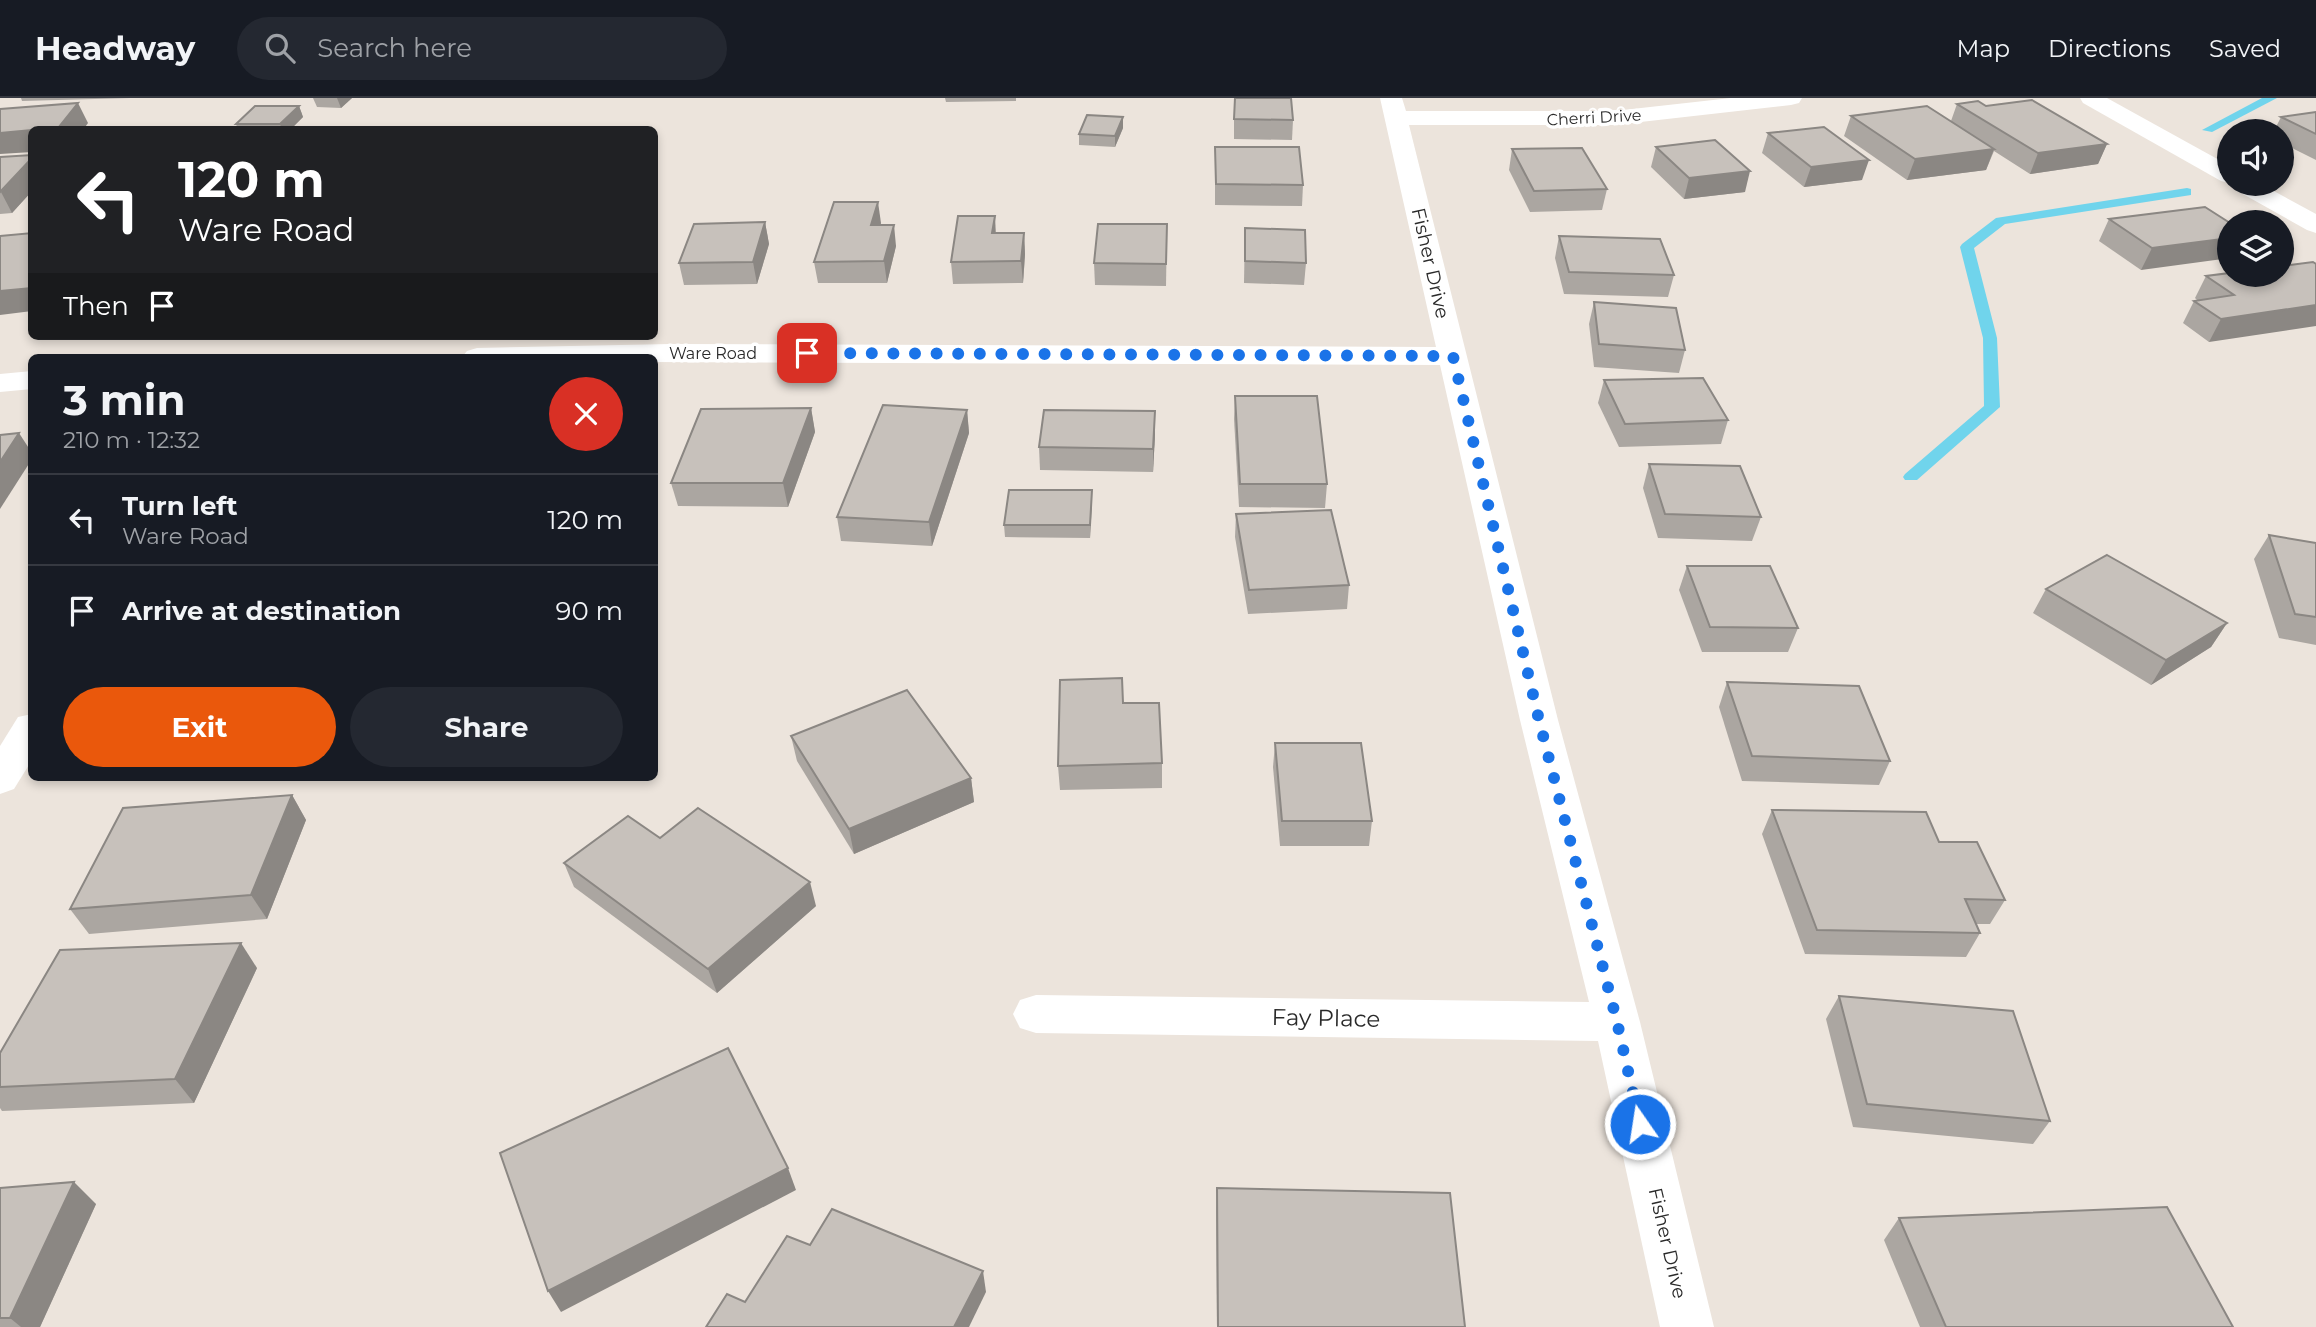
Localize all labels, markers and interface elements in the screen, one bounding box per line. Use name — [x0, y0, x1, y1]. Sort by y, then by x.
search box — [237, 17, 727, 80]
text: Headway — [35, 28, 195, 68]
icon: search — [261, 29, 299, 67]
text: Search here — [317, 32, 472, 64]
text: Map — [1957, 34, 2010, 63]
text: Directions — [2048, 34, 2171, 63]
text: Saved — [2209, 34, 2281, 63]
street label: Cherri Drive — [1546, 106, 1642, 129]
map controls — [2217, 119, 2294, 287]
button: sound — [2217, 119, 2294, 196]
text: 120 m — [178, 150, 325, 209]
icon: left — [63, 154, 154, 245]
street label: Fisher Drive — [1407, 205, 1454, 321]
text: Ware Road — [178, 210, 354, 249]
button: layers — [2217, 210, 2294, 287]
icon: arrive — [143, 287, 181, 325]
text: Then — [63, 290, 129, 322]
pin — [777, 323, 837, 383]
icon: arrive — [788, 334, 826, 372]
street label: Ware Road — [669, 344, 757, 363]
text: 3 min — [63, 374, 185, 426]
button: close — [549, 377, 623, 451]
text: 210 m · 12:32 — [63, 426, 200, 454]
text: Turn left — [122, 490, 238, 522]
icon: left — [63, 501, 101, 539]
text: 120 m — [547, 504, 623, 536]
text: Ware Road — [122, 522, 249, 550]
icon: arrive — [63, 592, 101, 630]
text: Arrive at destination — [122, 595, 401, 627]
text: 90 m — [556, 595, 623, 627]
button: Exit — [63, 687, 336, 767]
button: Share — [350, 687, 623, 767]
street label: Fay Place — [1271, 1003, 1381, 1033]
position arrow — [1603, 1087, 1677, 1161]
street label: Fisher Drive — [1644, 1185, 1691, 1301]

